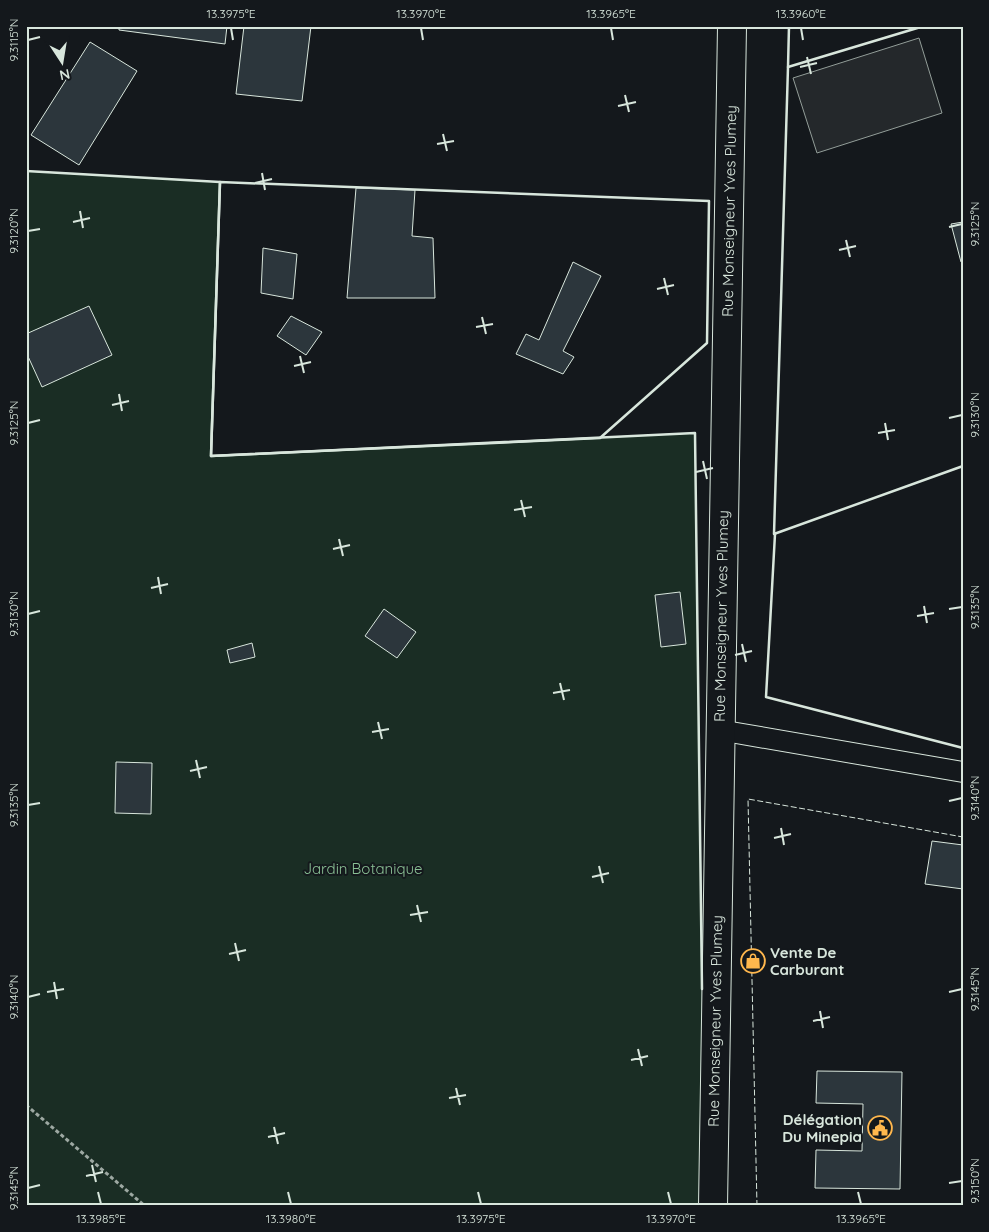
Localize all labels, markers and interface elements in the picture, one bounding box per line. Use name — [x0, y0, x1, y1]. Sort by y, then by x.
text: 13.3975°E — [206, 6, 256, 21]
text: 13.3970°E — [396, 6, 446, 21]
text: 13.3965°E — [586, 6, 636, 21]
text: 13.3960°E — [776, 6, 826, 21]
text: 9.3115°N — [6, 19, 21, 61]
north arrow — [38, 38, 88, 88]
text: N — [58, 65, 72, 85]
street label: Rue Monseigneur Yves Plumey — [718, 105, 740, 317]
text: 9.3125°N — [967, 201, 982, 247]
text: 9.3120°N — [6, 208, 21, 254]
text: 9.3130°N — [967, 392, 982, 438]
text: 9.3125°N — [6, 400, 21, 446]
street label: Rue Monseigneur Yves Plumey — [710, 510, 732, 722]
text: 9.3135°N — [967, 585, 982, 629]
text: 9.3130°N — [6, 591, 21, 637]
text: 9.3140°N — [967, 775, 982, 821]
text: 9.3135°N — [6, 783, 21, 827]
park label: Jardin Botanique — [303, 859, 423, 878]
street label: Rue Monseigneur Yves Plumey — [704, 915, 726, 1127]
place label: Vente De Carburant — [770, 943, 844, 979]
shop icon: Vente De Carburant — [740, 948, 766, 974]
text: 9.3145°N — [967, 967, 982, 1011]
text: 9.3140°N — [6, 974, 21, 1020]
place label: Délégation Du Minepia — [782, 1110, 862, 1146]
public building icon: Délégation Du Minepia — [867, 1115, 893, 1141]
text: 9.3150°N — [967, 1158, 982, 1204]
text: 9.3145°N — [6, 1166, 21, 1210]
text: 13.3985°E — [76, 1211, 126, 1226]
text: 13.3980°E — [266, 1211, 316, 1226]
text: 13.3975°E — [456, 1211, 506, 1226]
text: 13.3970°E — [646, 1211, 696, 1226]
text: 13.3965°E — [836, 1211, 886, 1226]

